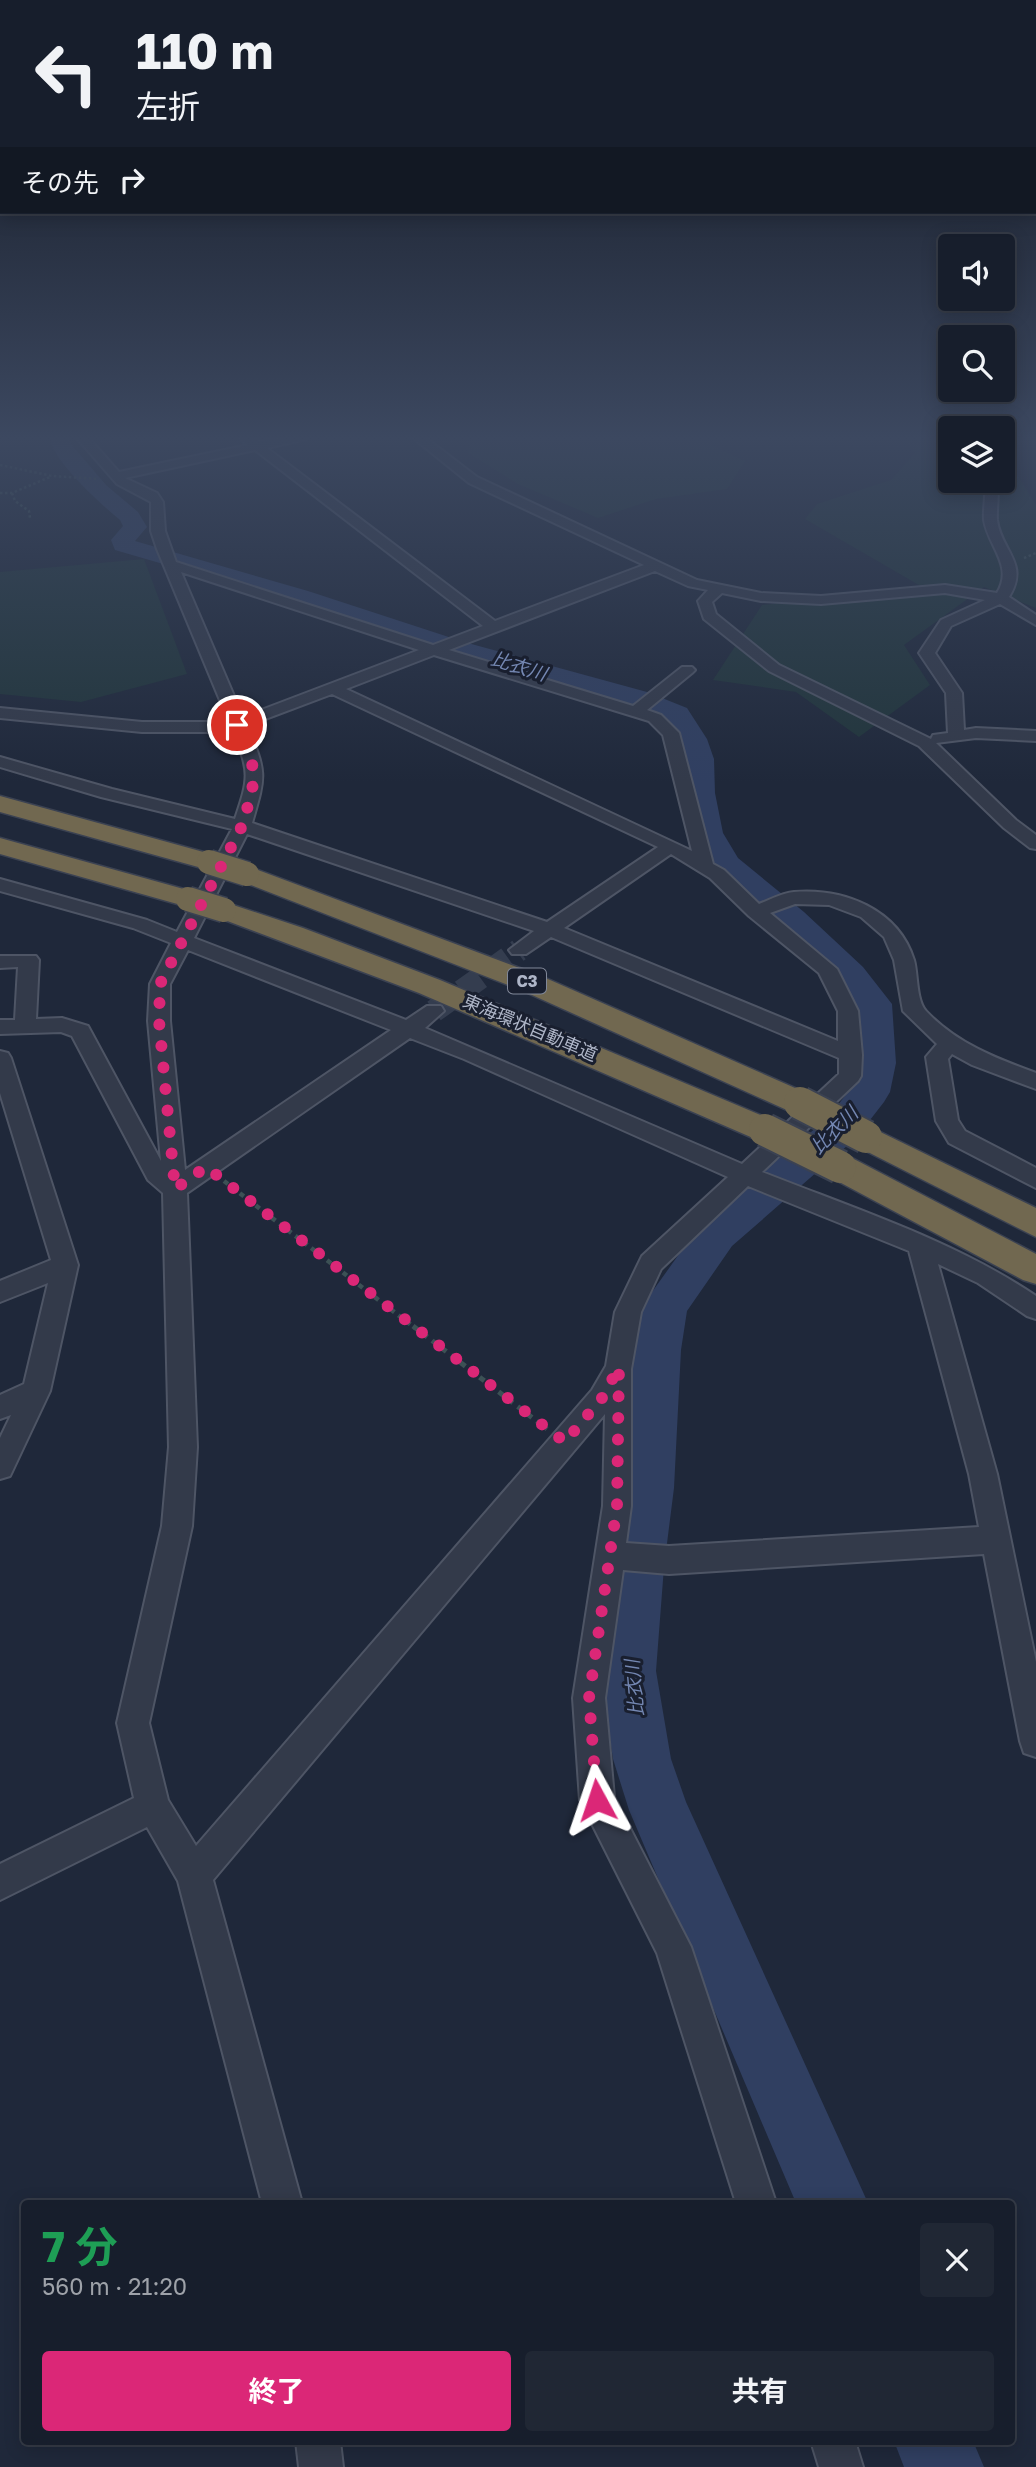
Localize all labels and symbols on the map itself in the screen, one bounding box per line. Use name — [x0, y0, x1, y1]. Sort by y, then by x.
water label: 比衣川 — [489, 646, 552, 685]
pin — [207, 695, 267, 755]
road number: C3 — [508, 968, 546, 993]
street label: 東海環状自動車道 — [460, 989, 601, 1065]
water label: 比衣川 — [805, 1100, 863, 1158]
water label: 比衣川 — [619, 1657, 647, 1717]
position arrow — [560, 1763, 634, 1837]

